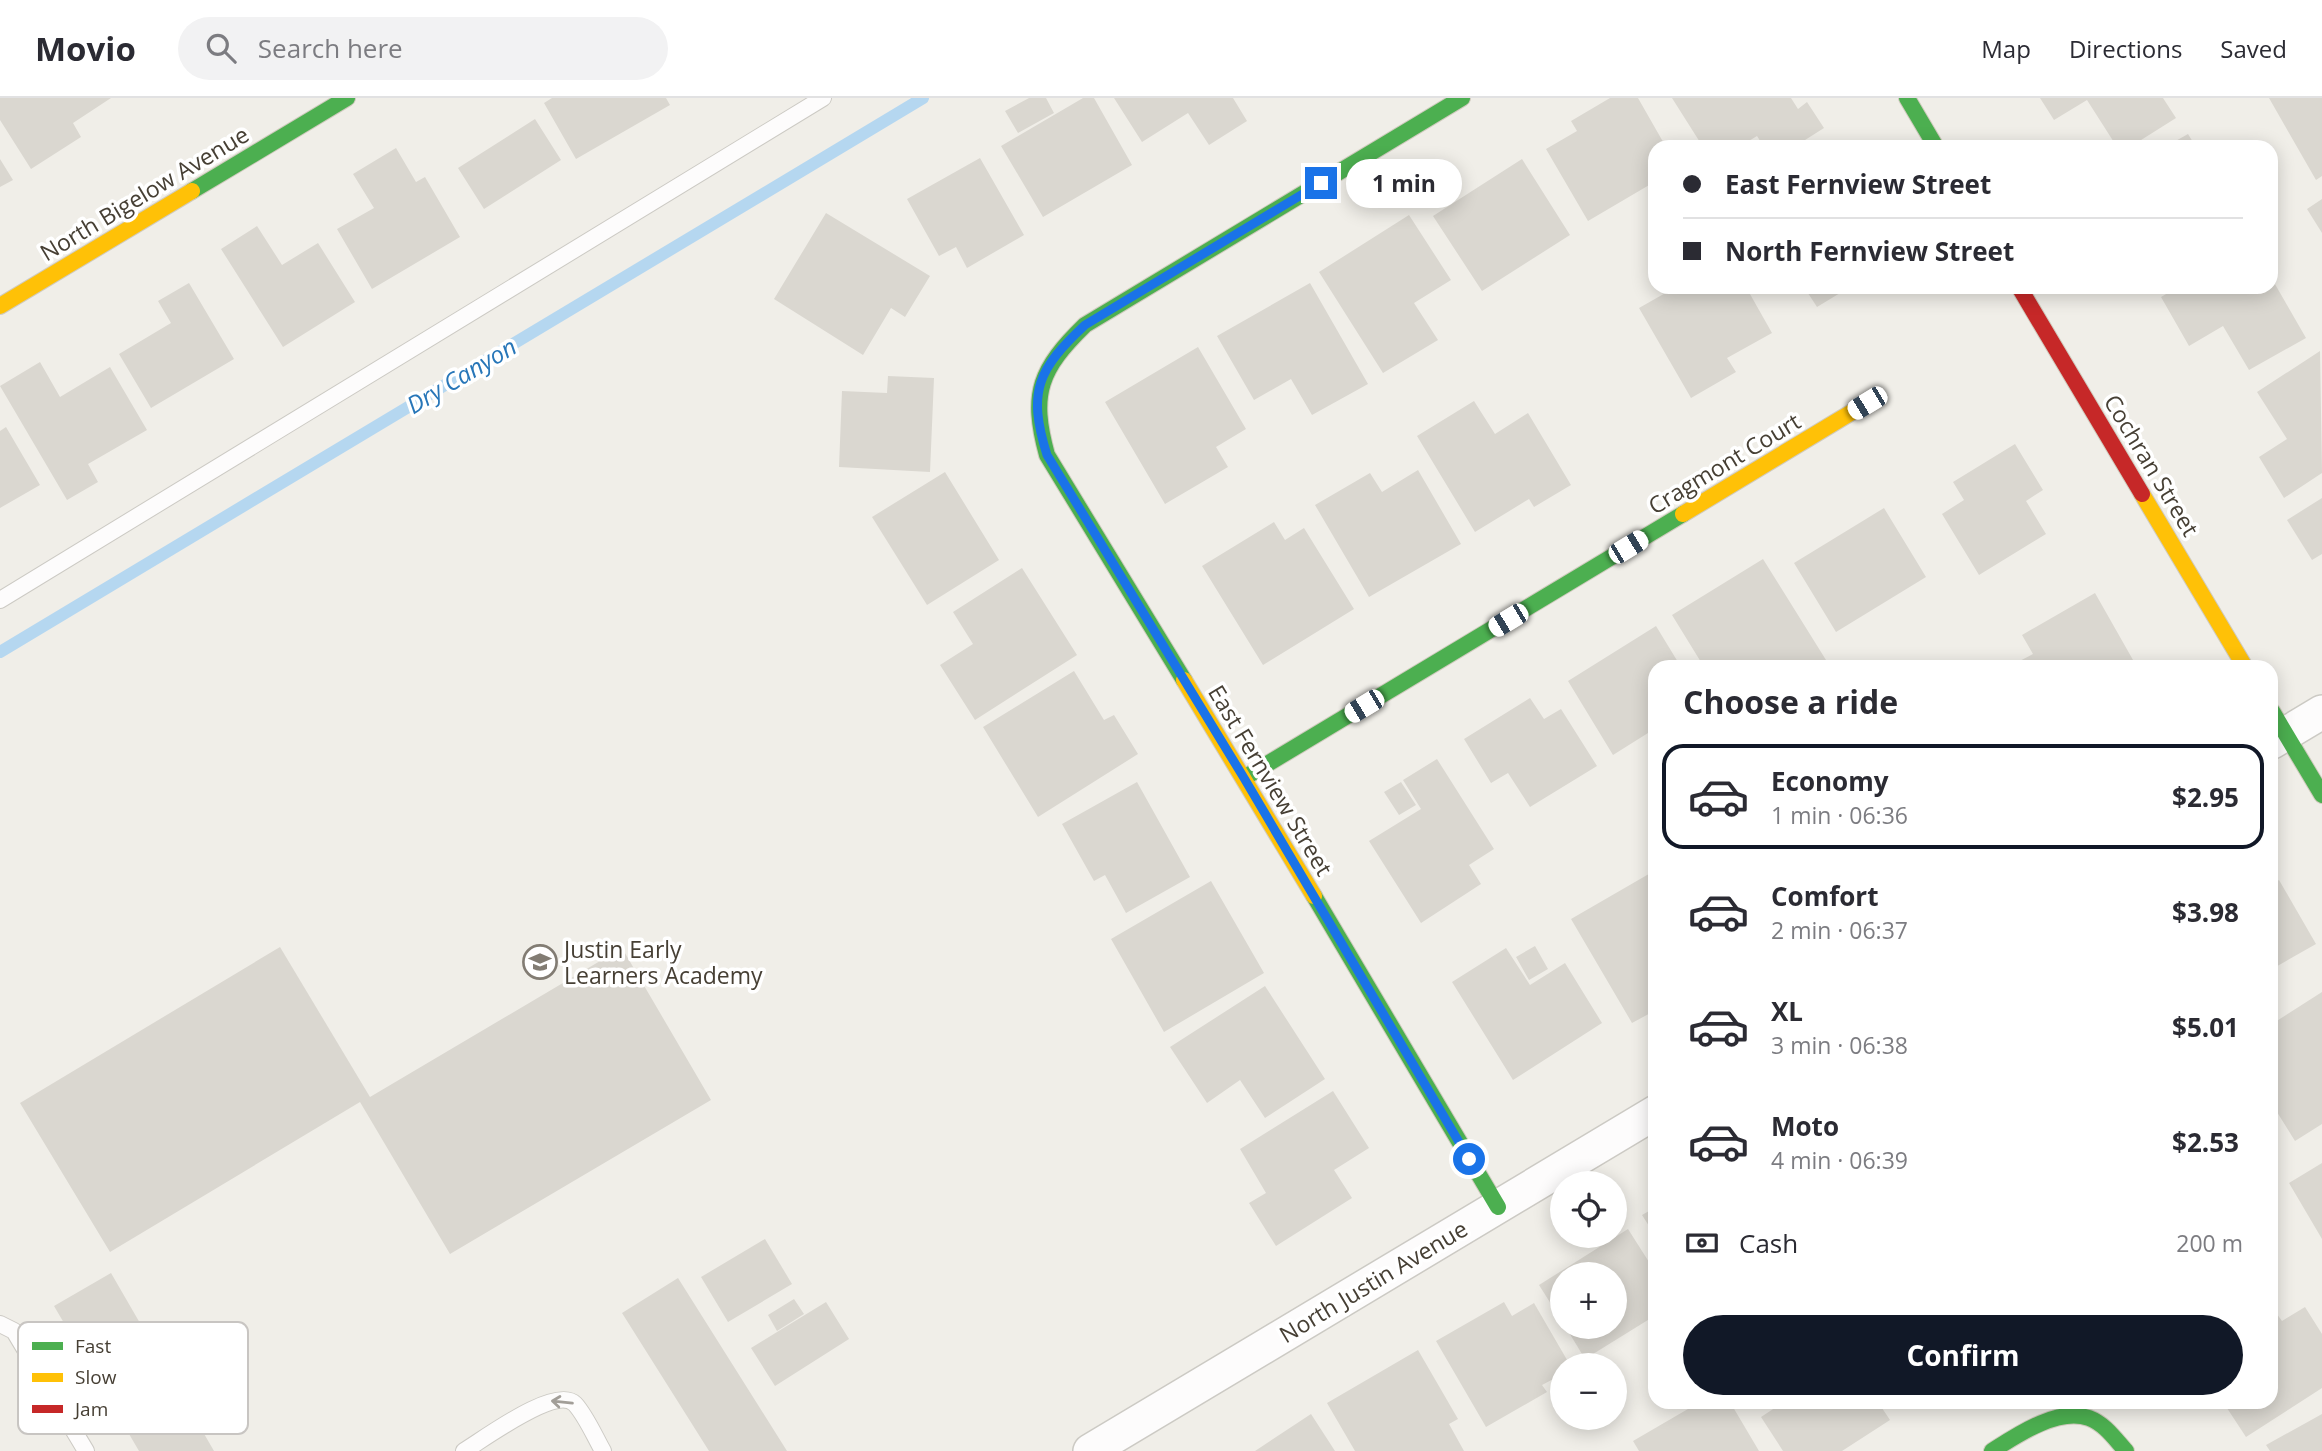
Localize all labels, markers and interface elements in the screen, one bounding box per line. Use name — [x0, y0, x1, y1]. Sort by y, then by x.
search box — [178, 17, 668, 80]
text: Movio — [35, 26, 136, 71]
icon: search — [202, 29, 240, 67]
text: Search here — [258, 30, 403, 66]
text: Map — [1981, 32, 2031, 65]
text: Directions — [2069, 32, 2182, 65]
text: Saved — [2220, 32, 2287, 65]
street label: North Bigelow Avenue — [34, 118, 254, 268]
callout: 1 min — [1346, 158, 1461, 208]
text: East Fernview Street — [1725, 166, 1991, 202]
route end — [1305, 167, 1337, 199]
text: 1 min — [1372, 167, 1436, 199]
text: North Fernview Street — [1725, 233, 2014, 269]
water label: Dry Canyon — [400, 329, 522, 421]
car — [1844, 383, 1891, 423]
street label: Cochran Street — [2097, 388, 2207, 542]
street label: Cragmont Court — [1642, 405, 1806, 521]
car — [1605, 527, 1652, 567]
car — [1485, 600, 1532, 640]
street label: East Fernview Street — [1201, 679, 1341, 881]
text: Choose a ride — [1683, 680, 1898, 723]
car — [1341, 686, 1388, 726]
text: Economy — [1771, 763, 1889, 799]
icon: car — [1687, 765, 1750, 828]
text: $2.95 — [2172, 779, 2239, 815]
text: 1 min · 06:36 — [1771, 799, 1908, 831]
text: Comfort — [1771, 878, 1878, 914]
icon: car — [1687, 880, 1750, 943]
text: $3.98 — [2172, 894, 2239, 930]
text: 2 min · 06:37 — [1771, 914, 1908, 946]
place label: Justin Early Learners Academy — [562, 933, 763, 991]
school or university icon: Justin Early Learners Academy — [521, 943, 559, 981]
text: XL — [1771, 993, 1803, 1029]
icon: car — [1687, 995, 1750, 1058]
text: $5.01 — [2172, 1009, 2239, 1045]
text: 3 min · 06:38 — [1771, 1029, 1908, 1061]
text: Moto — [1771, 1108, 1839, 1144]
icon: car — [1687, 1110, 1750, 1173]
text: $2.53 — [2172, 1124, 2239, 1160]
route start — [1453, 1143, 1485, 1175]
text: 4 min · 06:39 — [1771, 1144, 1908, 1176]
map controls — [1550, 1171, 1627, 1430]
button: locate — [1550, 1171, 1627, 1248]
street label: North Justin Avenue — [1273, 1212, 1473, 1350]
icon: cash — [1683, 1224, 1721, 1262]
text: Cash — [1739, 1225, 1798, 1261]
text: 200 m — [2176, 1227, 2243, 1259]
button: + — [1550, 1262, 1627, 1339]
button: Confirm — [1683, 1315, 2243, 1395]
legend — [18, 1322, 248, 1434]
text: Fast — [75, 1333, 111, 1359]
button: − — [1550, 1353, 1627, 1430]
text: Slow — [75, 1364, 117, 1390]
one-way arrow — [552, 1395, 574, 1408]
text: Jam — [73, 1396, 108, 1422]

